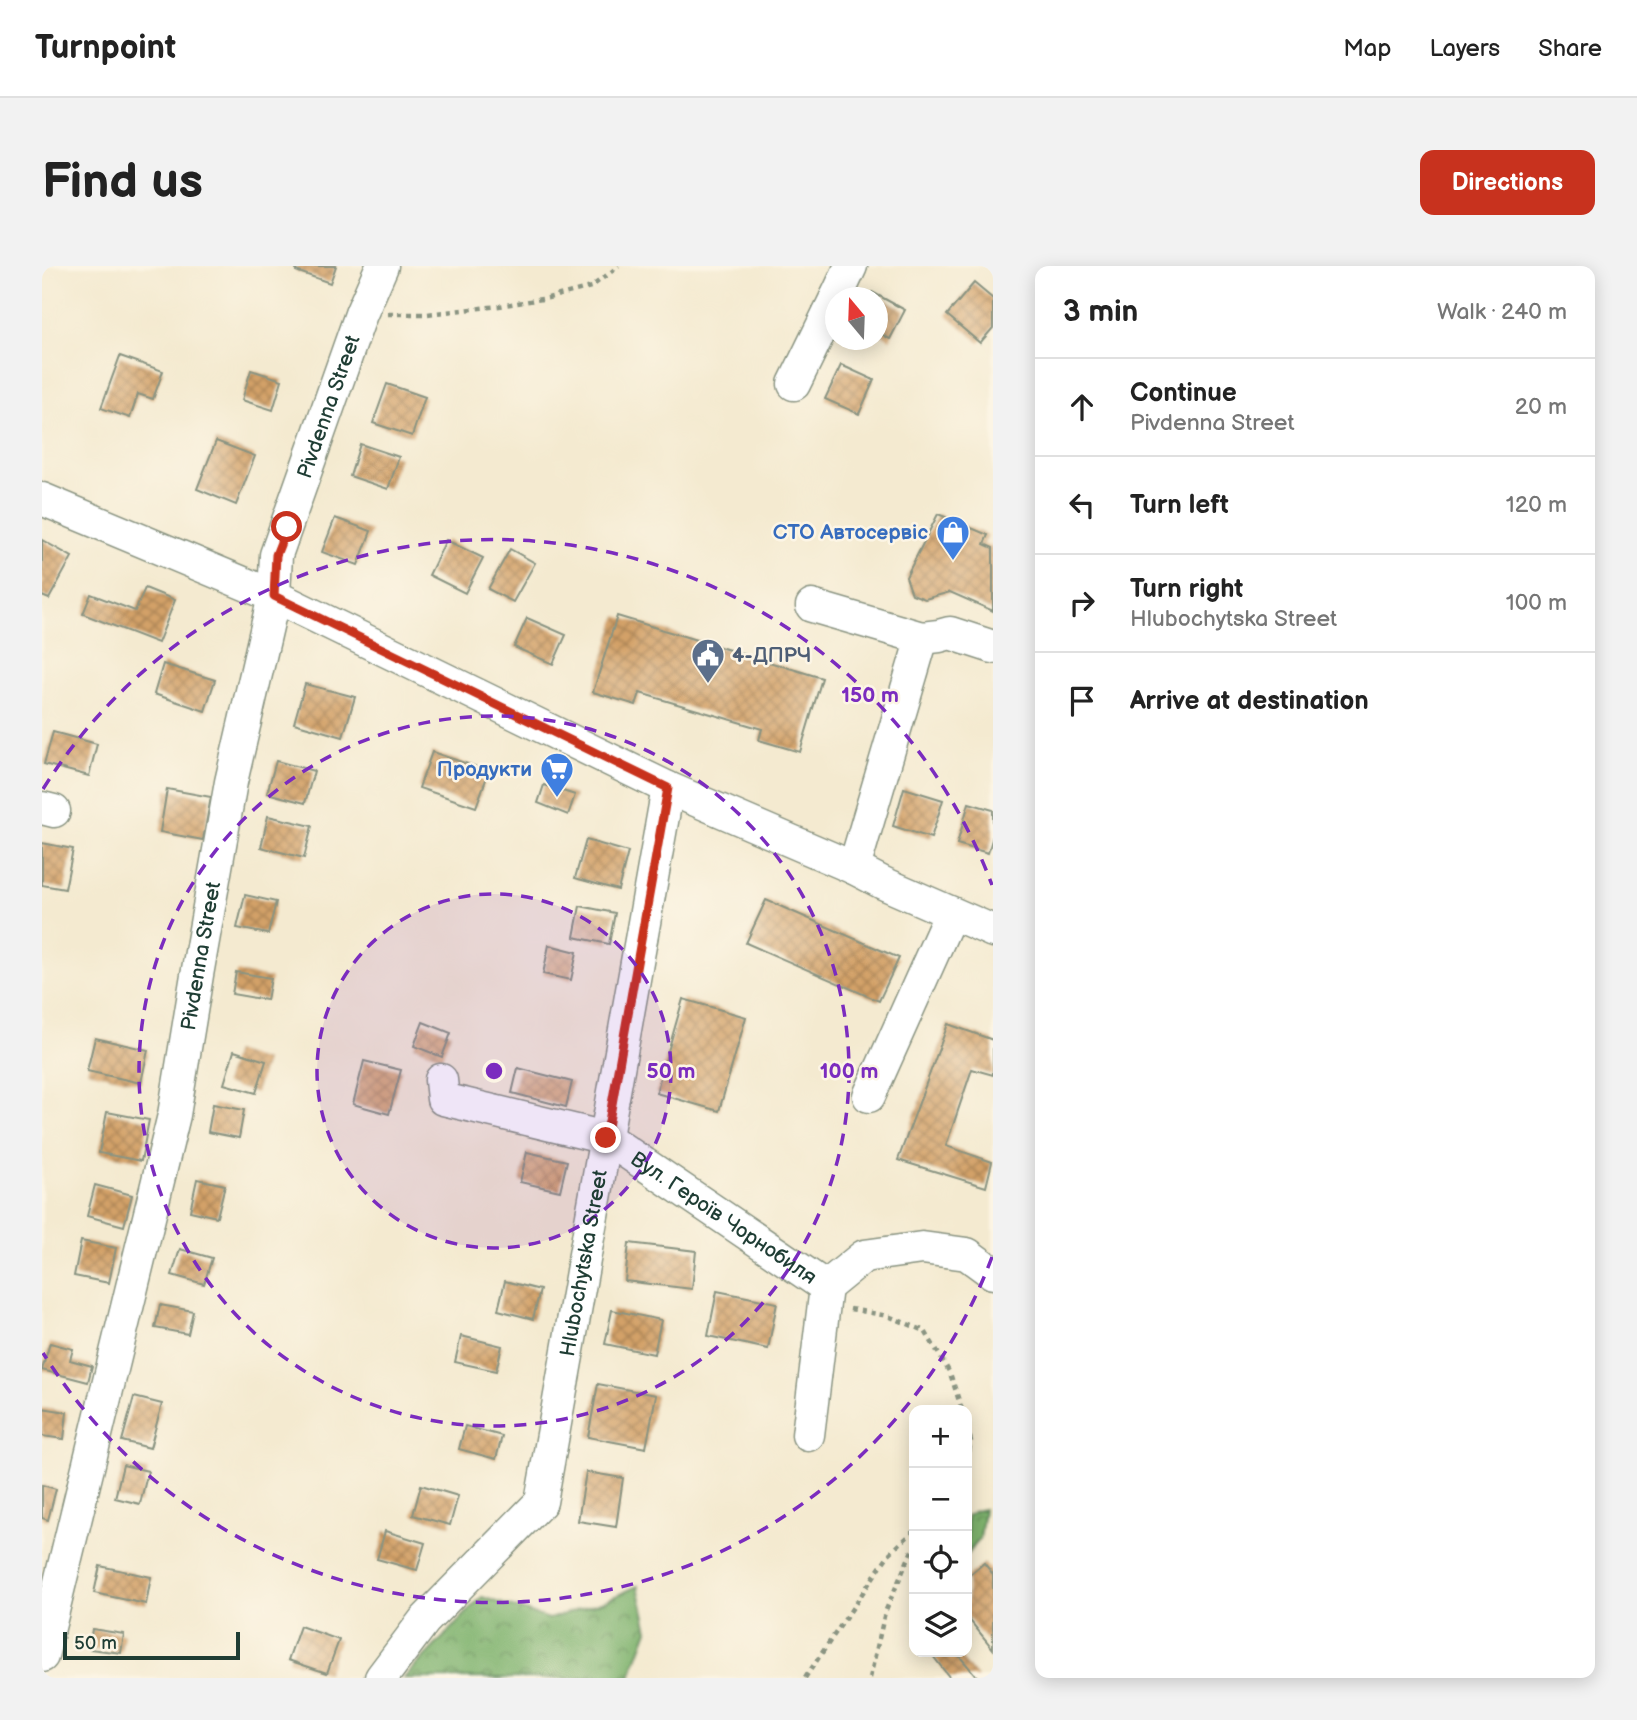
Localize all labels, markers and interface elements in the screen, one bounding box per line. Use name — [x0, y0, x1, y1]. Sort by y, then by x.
text: Turnpoint — [35, 28, 176, 68]
text: Map — [1343, 34, 1391, 63]
text: Layers — [1429, 34, 1500, 63]
text: Share — [1538, 34, 1602, 63]
button: Directions — [1420, 150, 1595, 215]
text: Find us — [42, 153, 203, 212]
north arrow — [825, 287, 888, 350]
text: 3 min — [1063, 294, 1138, 330]
text: Walk · 240 m — [1437, 298, 1567, 326]
street label: Pivdenna Street — [292, 331, 366, 482]
text: Continue — [1130, 378, 1237, 409]
icon: ahead — [1063, 388, 1101, 426]
text: 20 m — [1515, 393, 1567, 421]
text: Pivdenna Street — [1130, 409, 1295, 437]
icon: left — [1063, 486, 1101, 524]
text: Turn left — [1130, 490, 1229, 521]
text: 120 m — [1506, 491, 1567, 519]
route start — [271, 511, 302, 542]
shop icon: СТО Автосервіс — [934, 513, 972, 562]
place label: СТО Автосервіс — [773, 520, 928, 545]
text: Turn right — [1130, 574, 1243, 605]
icon: right — [1063, 584, 1101, 622]
text: 100 m — [1506, 589, 1567, 617]
text: Hlubochytska Street — [1130, 605, 1337, 633]
public building icon: 4-ДПРЧ — [689, 636, 727, 685]
place label: 4-ДПРЧ — [732, 643, 811, 668]
icon: arrive — [1063, 682, 1101, 720]
text: 150 m — [841, 683, 899, 708]
text: Arrive at destination — [1130, 686, 1369, 717]
supermarket icon: Продукти — [538, 750, 576, 799]
place label: Продукти — [437, 757, 532, 782]
street label: Pivdenna Street — [176, 879, 226, 1032]
centre of rings — [482, 1059, 506, 1083]
text: 50 m — [647, 1059, 695, 1084]
text: 100 m — [820, 1059, 878, 1084]
route end — [590, 1122, 621, 1153]
street label: Вул. Героїв Чорнобиля — [626, 1146, 821, 1290]
street label: Hlubochytska Street — [555, 1167, 613, 1358]
map controls — [909, 1405, 972, 1657]
button: + — [909, 1405, 972, 1468]
button: − — [909, 1468, 972, 1531]
button: locate — [909, 1531, 972, 1594]
button: layers — [909, 1594, 972, 1657]
scale bar — [63, 1629, 240, 1661]
text: 50 m — [74, 1632, 117, 1655]

